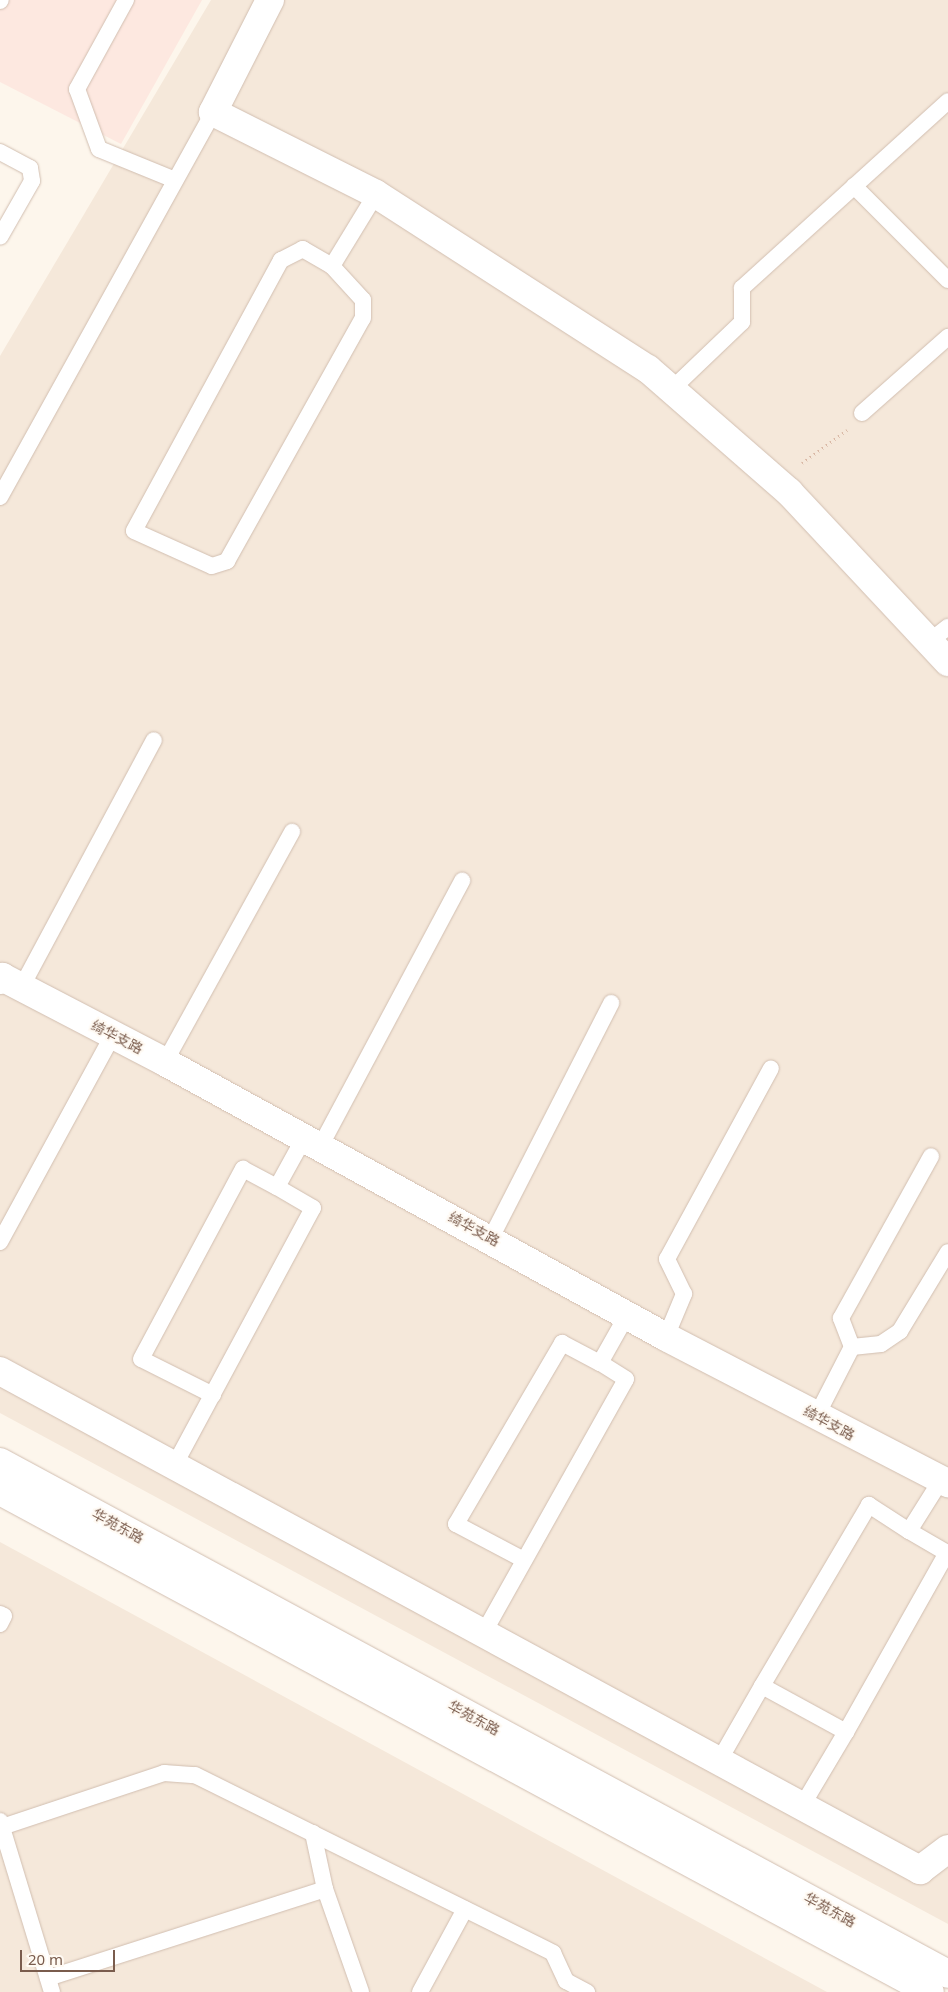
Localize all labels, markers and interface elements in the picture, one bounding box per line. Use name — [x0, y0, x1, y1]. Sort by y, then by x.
street label: 绮华支路 — [88, 1017, 146, 1057]
street label: 绮华支路 — [445, 1208, 503, 1250]
street label: 绮华支路 — [800, 1402, 858, 1444]
street label: 华苑东路 — [89, 1505, 147, 1547]
street label: 华苑东路 — [445, 1697, 503, 1739]
street label: 华苑东路 — [801, 1889, 859, 1931]
scale bar — [22, 1940, 118, 1972]
text: 20 m — [28, 1949, 63, 1969]

